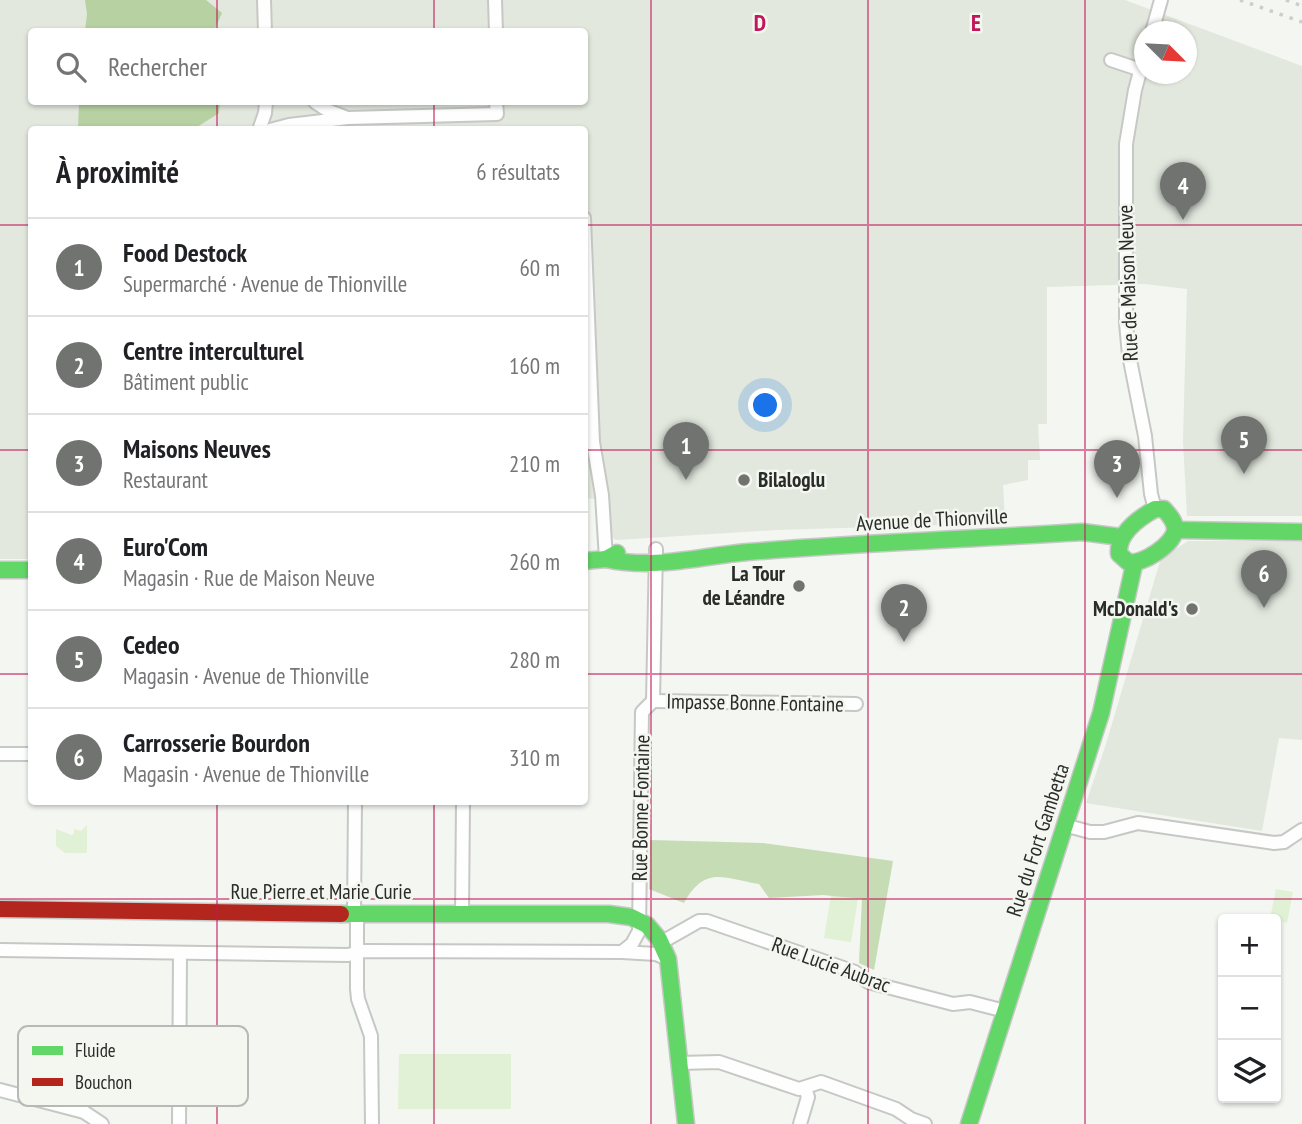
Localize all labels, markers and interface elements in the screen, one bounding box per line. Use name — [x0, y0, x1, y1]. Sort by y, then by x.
text: D — [754, 8, 766, 37]
text: E — [971, 8, 981, 37]
north arrow — [1134, 21, 1197, 84]
search box — [28, 28, 588, 105]
icon: search — [52, 48, 90, 86]
text: Rechercher — [108, 50, 207, 83]
text: À proximité — [56, 152, 179, 191]
text: 6 résultats — [476, 157, 560, 186]
pin: 4 — [1160, 162, 1206, 220]
street label: Rue de Maison Neuve — [1111, 204, 1144, 362]
text: Food Destock — [123, 236, 247, 269]
text: 1 — [74, 253, 85, 282]
text: 60 m — [519, 253, 560, 282]
text: Supermarché · Avenue de Thionville — [123, 269, 407, 298]
text: Centre interculturel — [123, 334, 304, 367]
text: 2 — [74, 351, 85, 380]
text: 160 m — [509, 351, 560, 380]
text: Bâtiment public — [123, 367, 249, 396]
your location — [748, 388, 782, 422]
pin: 5 — [1221, 416, 1267, 474]
pin: 1 — [663, 422, 709, 480]
text: Maisons Neuves — [123, 432, 271, 465]
pin: 3 — [1094, 440, 1140, 498]
text: 3 — [74, 449, 85, 478]
text: 210 m — [509, 449, 560, 478]
text: Restaurant — [123, 465, 208, 494]
place label: Bilaloglu — [758, 466, 825, 493]
marker: Bilaloglu — [736, 472, 752, 488]
street label: Avenue de Thionville — [855, 502, 1009, 537]
text: Euro'Com — [123, 530, 208, 563]
text: 4 — [74, 547, 85, 576]
text: 260 m — [509, 547, 560, 576]
pin: 6 — [1241, 550, 1287, 608]
place label: La Tour de Léandre — [702, 560, 786, 611]
text: Magasin · Rue de Maison Neuve — [123, 563, 375, 592]
marker: La Tour de Léandre — [791, 578, 807, 594]
pin: 2 — [881, 584, 927, 642]
place label: McDonald's — [1093, 595, 1178, 622]
marker: McDonald's — [1184, 601, 1200, 617]
text: Cedeo — [123, 628, 180, 661]
text: 5 — [74, 645, 85, 674]
text: 280 m — [509, 645, 560, 674]
text: Magasin · Avenue de Thionville — [123, 661, 369, 690]
street label: Impasse Bonne Fontaine — [666, 687, 844, 718]
text: Carrosserie Bourdon — [123, 726, 310, 759]
street label: Rue Bonne Fontaine — [626, 735, 655, 881]
text: 6 — [74, 743, 85, 772]
text: 310 m — [509, 743, 560, 772]
text: Magasin · Avenue de Thionville — [123, 759, 369, 788]
street label: Rue du Fort Gambetta — [1000, 760, 1075, 920]
street label: Rue Pierre et Marie Curie — [230, 878, 412, 905]
map controls — [1218, 914, 1281, 1103]
button: + — [1218, 914, 1281, 977]
street label: Rue Lucie Aubrac — [768, 931, 895, 999]
button: − — [1218, 977, 1281, 1040]
legend — [18, 1026, 248, 1106]
text: Fluide — [75, 1038, 116, 1062]
button: layers — [1218, 1040, 1281, 1103]
text: Bouchon — [75, 1070, 132, 1094]

